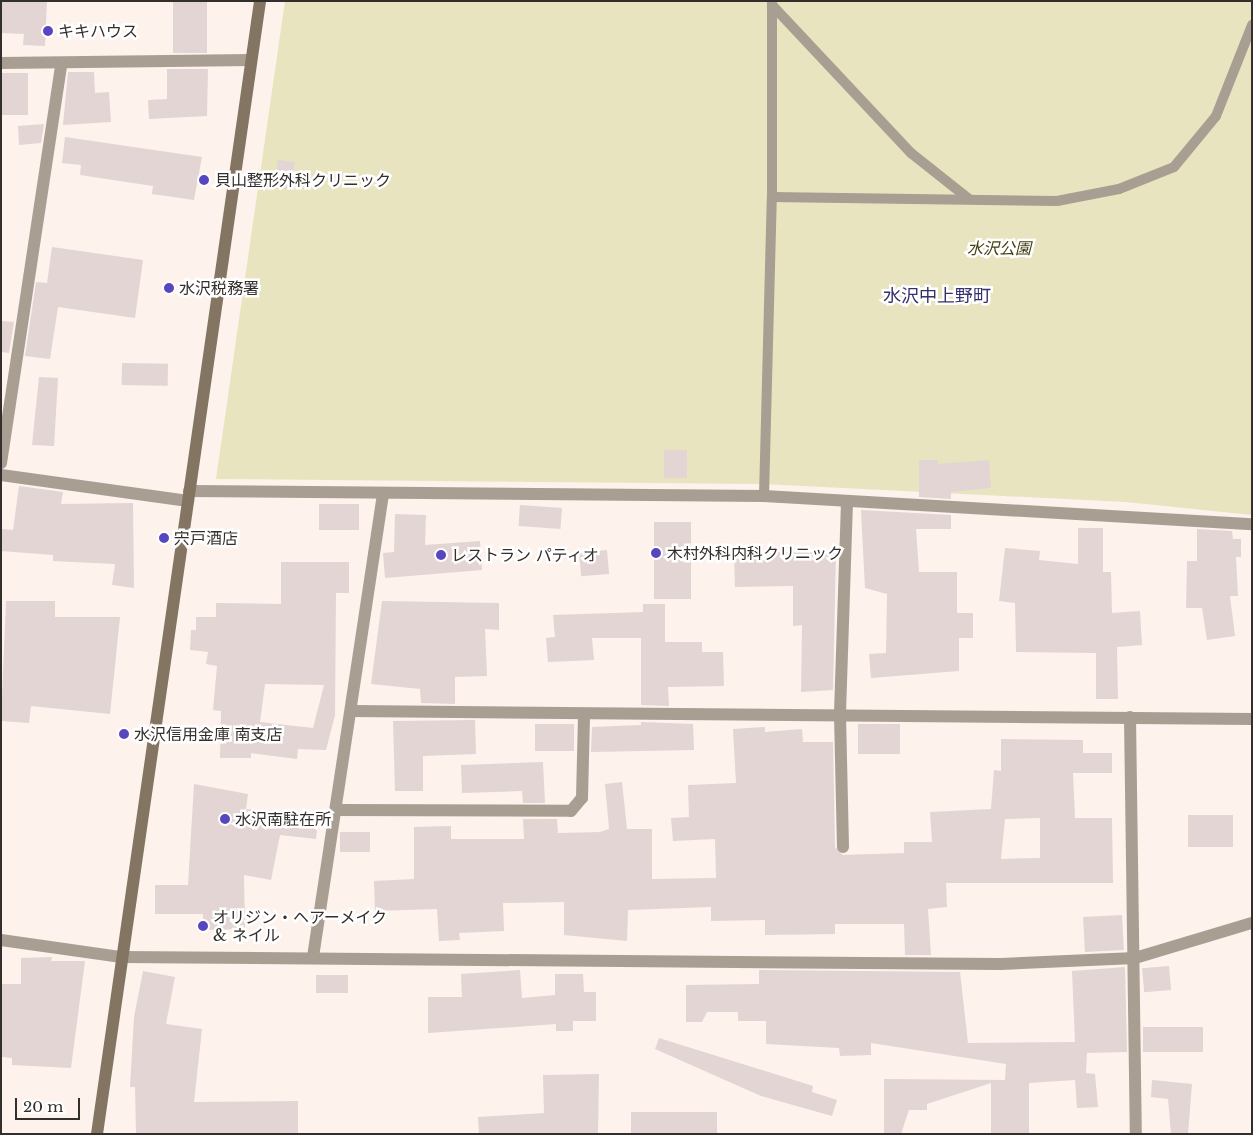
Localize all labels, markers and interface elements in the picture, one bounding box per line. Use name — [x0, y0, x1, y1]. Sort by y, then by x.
place label: キキハウス — [58, 21, 138, 41]
marker: キキハウス — [42, 25, 54, 37]
place label: 貝山整形外科クリニック — [215, 170, 391, 190]
marker: 貝山整形外科クリニック — [197, 173, 211, 187]
park label: 水沢公園 — [967, 238, 1031, 258]
place label: 水沢税務署 — [179, 278, 259, 298]
marker: 水沢税務署 — [163, 282, 175, 294]
district label: 水沢中上野町 — [883, 285, 991, 307]
place label: 宍戸酒店 — [174, 528, 238, 548]
marker: 宍戸酒店 — [158, 532, 170, 544]
place label: 木村外科内科クリニック — [667, 543, 843, 563]
place label: レストラン パティオ — [451, 545, 600, 565]
marker: 木村外科内科クリニック — [649, 546, 663, 560]
marker: レストラン パティオ — [435, 549, 447, 561]
place label: 水沢信用金庫 南支店 — [134, 724, 283, 744]
marker: 水沢信用金庫 南支店 — [118, 728, 130, 740]
place label: 水沢南駐在所 — [235, 809, 331, 829]
marker: 水沢南駐在所 — [219, 813, 231, 825]
place label: オリジン・ヘアーメイク & ネイル — [213, 907, 388, 945]
marker: オリジン・ヘアーメイク & ネイル — [197, 920, 209, 932]
scale bar — [18, 1088, 82, 1120]
text: 20 m — [23, 1097, 63, 1116]

